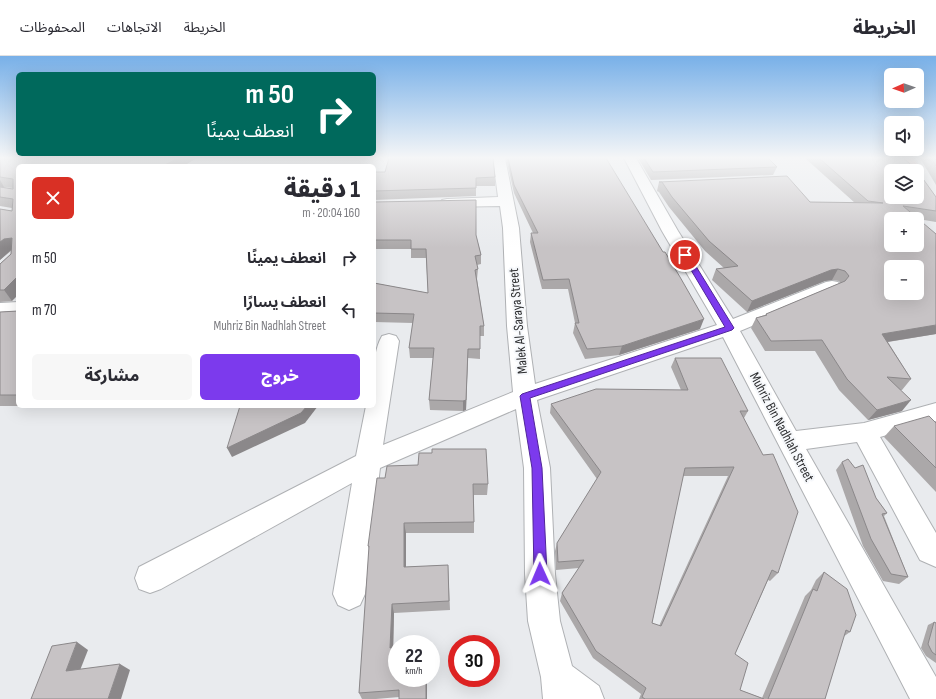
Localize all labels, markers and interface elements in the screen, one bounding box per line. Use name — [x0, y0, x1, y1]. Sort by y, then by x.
text: الخريطة — [853, 17, 916, 40]
text: المحفوظات — [20, 19, 85, 36]
text: الاتجاهات — [107, 19, 162, 36]
text: الخريطة — [184, 19, 226, 36]
north arrow — [884, 68, 924, 108]
map controls — [884, 68, 924, 300]
text: 50 m — [245, 78, 294, 111]
icon: right — [308, 88, 360, 140]
button: sound — [884, 116, 924, 156]
text: انعطف يمينًا — [206, 121, 294, 142]
button: layers — [884, 164, 924, 204]
text: 1 دقيقة — [284, 175, 360, 204]
button: close — [32, 177, 74, 219]
text: 160 m · 20:04 — [302, 205, 360, 221]
button: + — [884, 212, 924, 252]
pin — [668, 238, 702, 272]
icon: arrive — [674, 244, 696, 266]
icon: right — [338, 247, 360, 269]
text: 50 m — [32, 249, 57, 268]
text: انعطف يمينًا — [247, 249, 326, 268]
button: − — [884, 260, 924, 300]
street label: Malek Al-Saraya Street — [505, 267, 531, 375]
text: انعطف يسارًا — [243, 293, 326, 312]
icon: left — [338, 299, 360, 321]
text: 70 m — [32, 301, 57, 320]
text: Muhriz Bin Nadhlah Street — [213, 318, 326, 334]
button: مشاركة — [32, 354, 192, 400]
button: خروج — [200, 354, 360, 400]
street label: Muhriz Bin Nadhlah Street — [746, 370, 818, 484]
position arrow — [519, 553, 561, 595]
speed limit sign: 30 — [448, 635, 500, 687]
text: 22 — [405, 644, 423, 668]
text: km/h — [405, 665, 423, 677]

